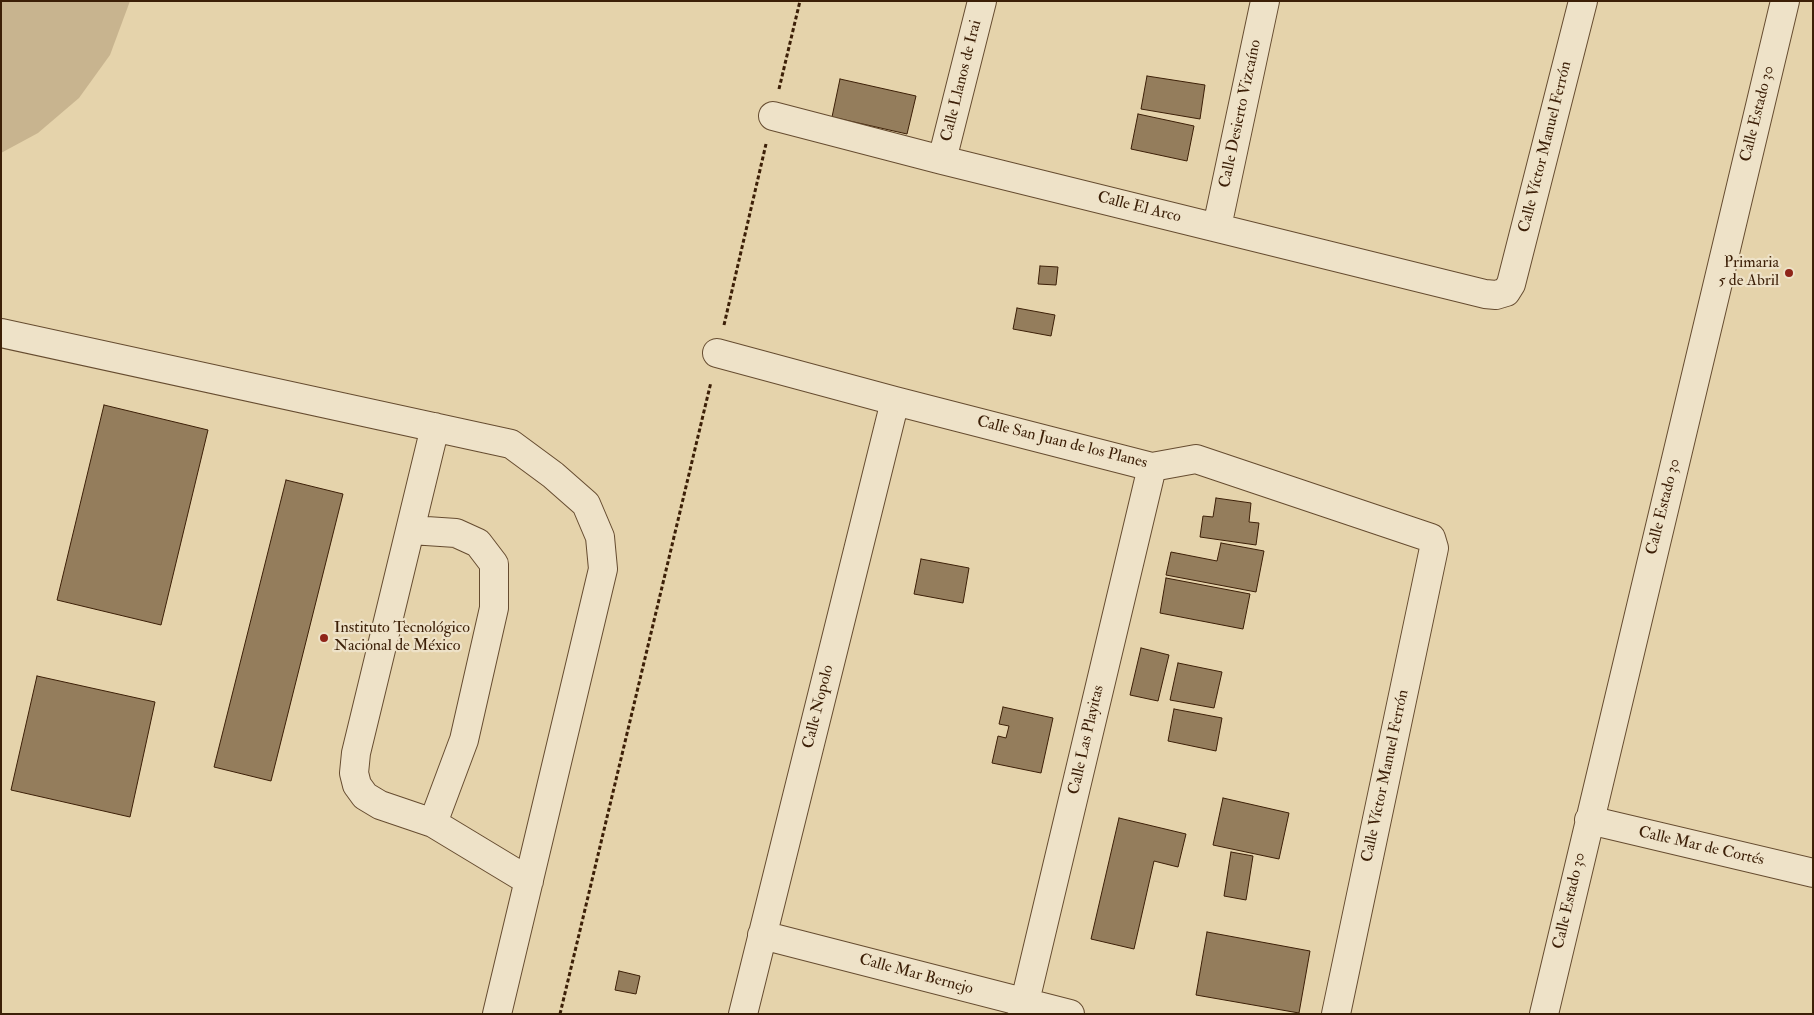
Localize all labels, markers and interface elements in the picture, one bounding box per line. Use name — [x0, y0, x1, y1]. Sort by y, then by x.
street label: Calle Llanos de Irai — [938, 18, 986, 144]
street label: Calle Desierto Vizcaíno — [1216, 38, 1266, 190]
street label: Calle Víctor Manuel Ferrón — [1515, 59, 1577, 235]
street label: Calle Estado 30 — [1737, 64, 1779, 164]
street label: Calle El Arco — [1095, 188, 1183, 228]
place label: Primaria 5 de Abril — [1718, 254, 1779, 292]
marker: Primaria 5 de Abril — [1783, 267, 1795, 279]
street label: Calle San Juan de los Planes — [975, 413, 1149, 473]
street label: Calle Estado 30 — [1643, 457, 1685, 557]
place label: Instituto Tecnológico Nacional de México — [334, 619, 470, 657]
marker: Instituto Tecnológico Nacional de México — [318, 632, 330, 644]
street label: Calle Nopolo — [799, 663, 839, 751]
street label: Calle Las Playitas — [1065, 683, 1109, 797]
street label: Calle Víctor Manuel Ferrón — [1358, 688, 1414, 864]
street label: Calle Mar de Cortés — [1636, 823, 1766, 871]
street label: Calle Estado 30 — [1550, 851, 1590, 951]
street label: Calle Mar Bernejo — [857, 951, 975, 999]

